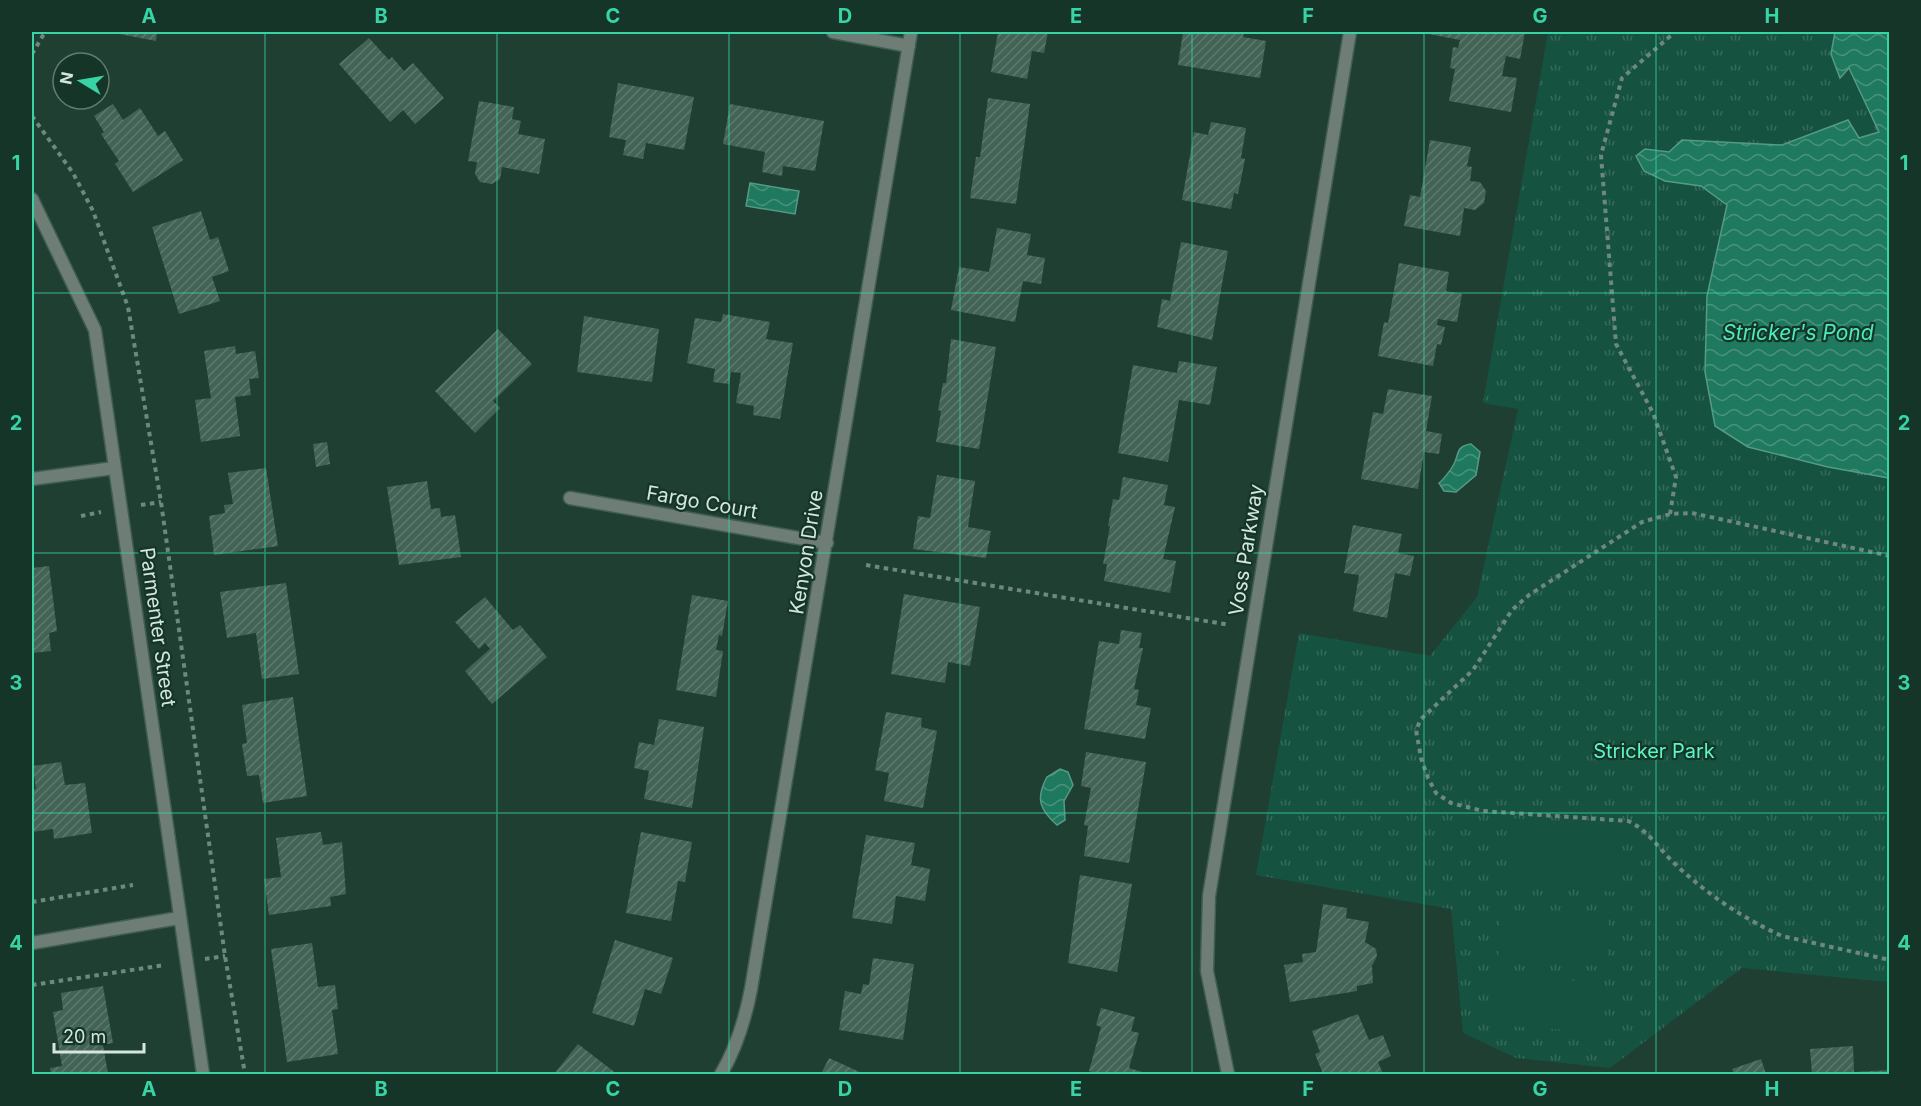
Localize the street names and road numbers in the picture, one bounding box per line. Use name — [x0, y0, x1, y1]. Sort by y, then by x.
street label: Fargo Court — [645, 480, 760, 524]
street label: Voss Parkway — [1224, 482, 1268, 618]
street label: Kenyon Drive — [784, 488, 828, 616]
street label: Parmenter Street — [135, 546, 181, 709]

